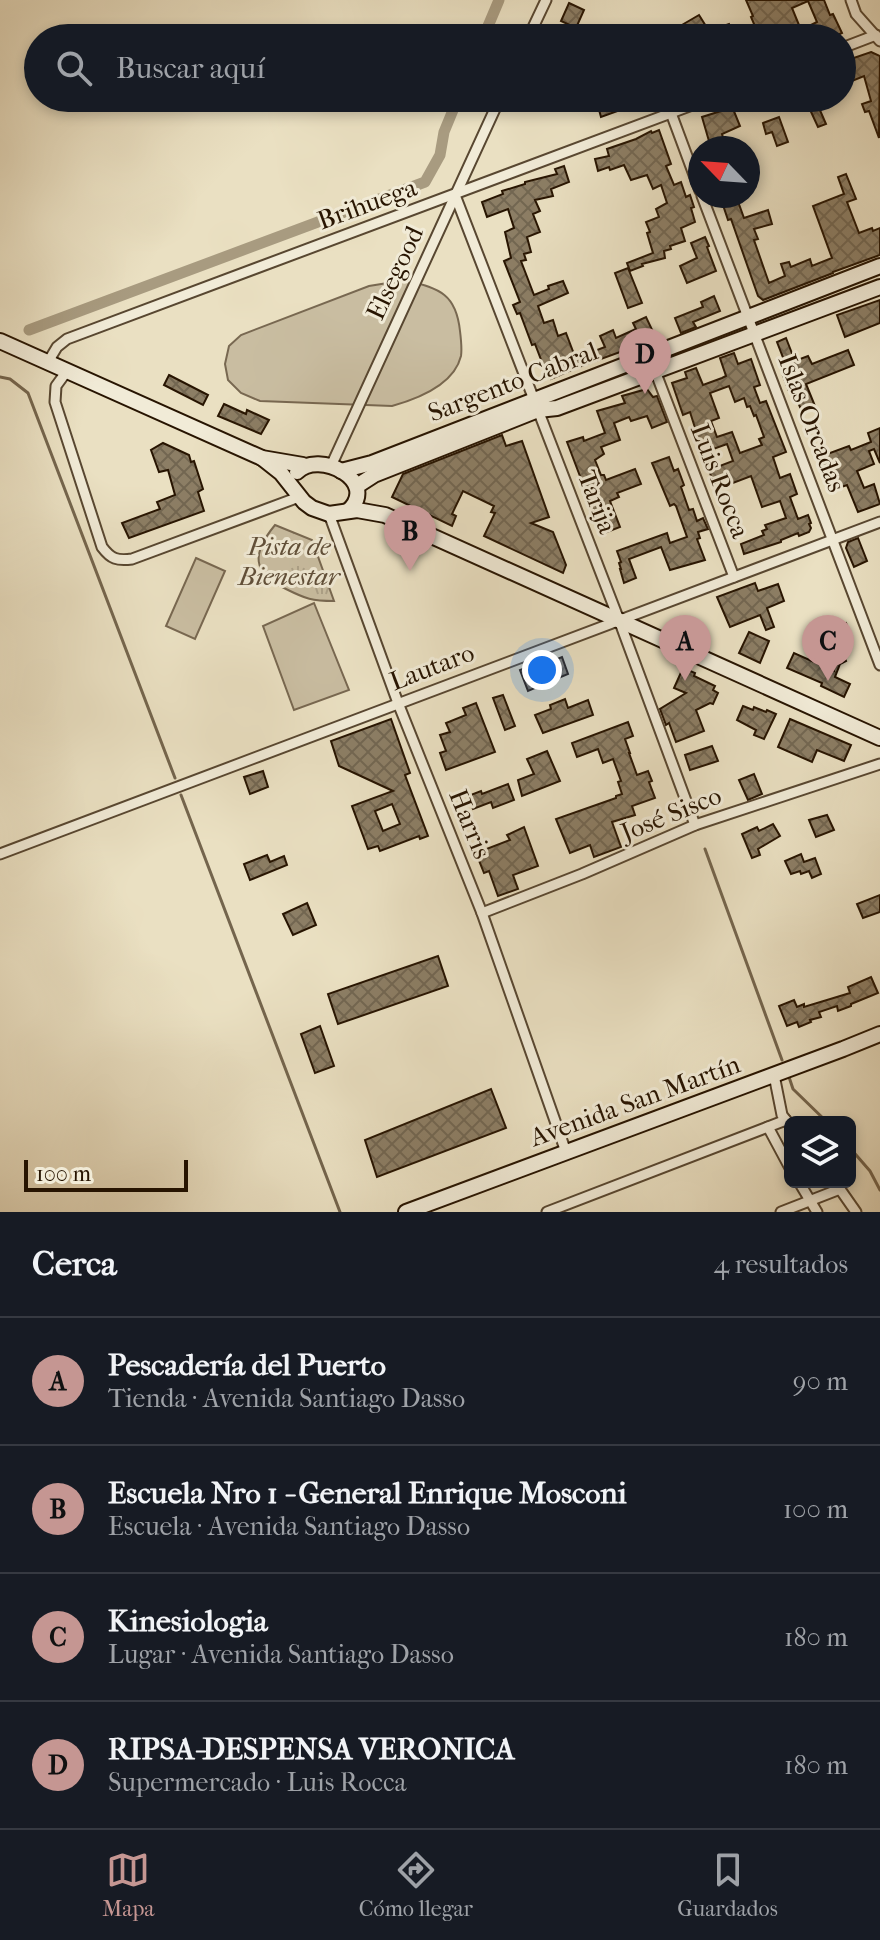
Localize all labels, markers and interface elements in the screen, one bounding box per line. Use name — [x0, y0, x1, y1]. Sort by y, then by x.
search box — [24, 24, 856, 112]
icon: search — [52, 46, 96, 90]
text: Buscar aquí — [116, 51, 265, 86]
north arrow — [688, 136, 760, 208]
street label: Brihuega — [313, 171, 422, 236]
street label: Elsegood — [360, 220, 431, 325]
pin: D — [619, 328, 671, 394]
street label: Sargento Cabral — [424, 335, 602, 429]
street label: Islas Orcadas — [772, 350, 852, 496]
street label: Luis Rocca — [684, 419, 756, 543]
street label: Tarija — [571, 466, 623, 539]
pin: B — [384, 505, 436, 571]
park label: Pista de Bienestar — [236, 531, 342, 592]
pin: A — [659, 615, 711, 681]
pin: C — [802, 615, 854, 681]
street label: Lautaro — [386, 637, 478, 697]
your location — [522, 650, 562, 690]
street label: José Sisco — [614, 780, 726, 849]
street label: Harris — [442, 785, 498, 863]
street label: Avenida San Martín — [525, 1049, 744, 1154]
map controls — [784, 1116, 856, 1188]
button: layers — [784, 1116, 856, 1188]
scale bar — [24, 1156, 188, 1192]
text: 100 m — [36, 1161, 91, 1187]
text: Cerca — [32, 1244, 117, 1284]
text: 4 resultados — [714, 1249, 848, 1280]
text: Pescadería del Puerto — [108, 1348, 386, 1383]
text: A — [50, 1366, 66, 1397]
text: 90 m — [793, 1366, 848, 1397]
text: Tienda · Avenida Santiago Dasso — [108, 1383, 465, 1414]
text: Escuela Nro 1 - General Enrique Mosconi — [108, 1476, 627, 1511]
text: B — [50, 1494, 66, 1525]
text: 100 m — [783, 1494, 848, 1525]
text: Escuela · Avenida Santiago Dasso — [108, 1511, 470, 1542]
text: Kinesiologia — [108, 1604, 268, 1639]
text: C — [49, 1622, 67, 1653]
text: 180 m — [784, 1622, 848, 1653]
text: Lugar · Avenida Santiago Dasso — [108, 1639, 454, 1670]
text: RIPSA-DESPENSA VERONICA — [108, 1732, 515, 1767]
text: D — [48, 1750, 68, 1781]
text: 180 m — [784, 1750, 848, 1781]
text: Supermercado · Luis Rocca — [108, 1767, 407, 1798]
tab: Mapa — [102, 1848, 155, 1922]
tab: Cómo llegar — [359, 1848, 473, 1922]
tab: Guardados — [677, 1848, 778, 1922]

